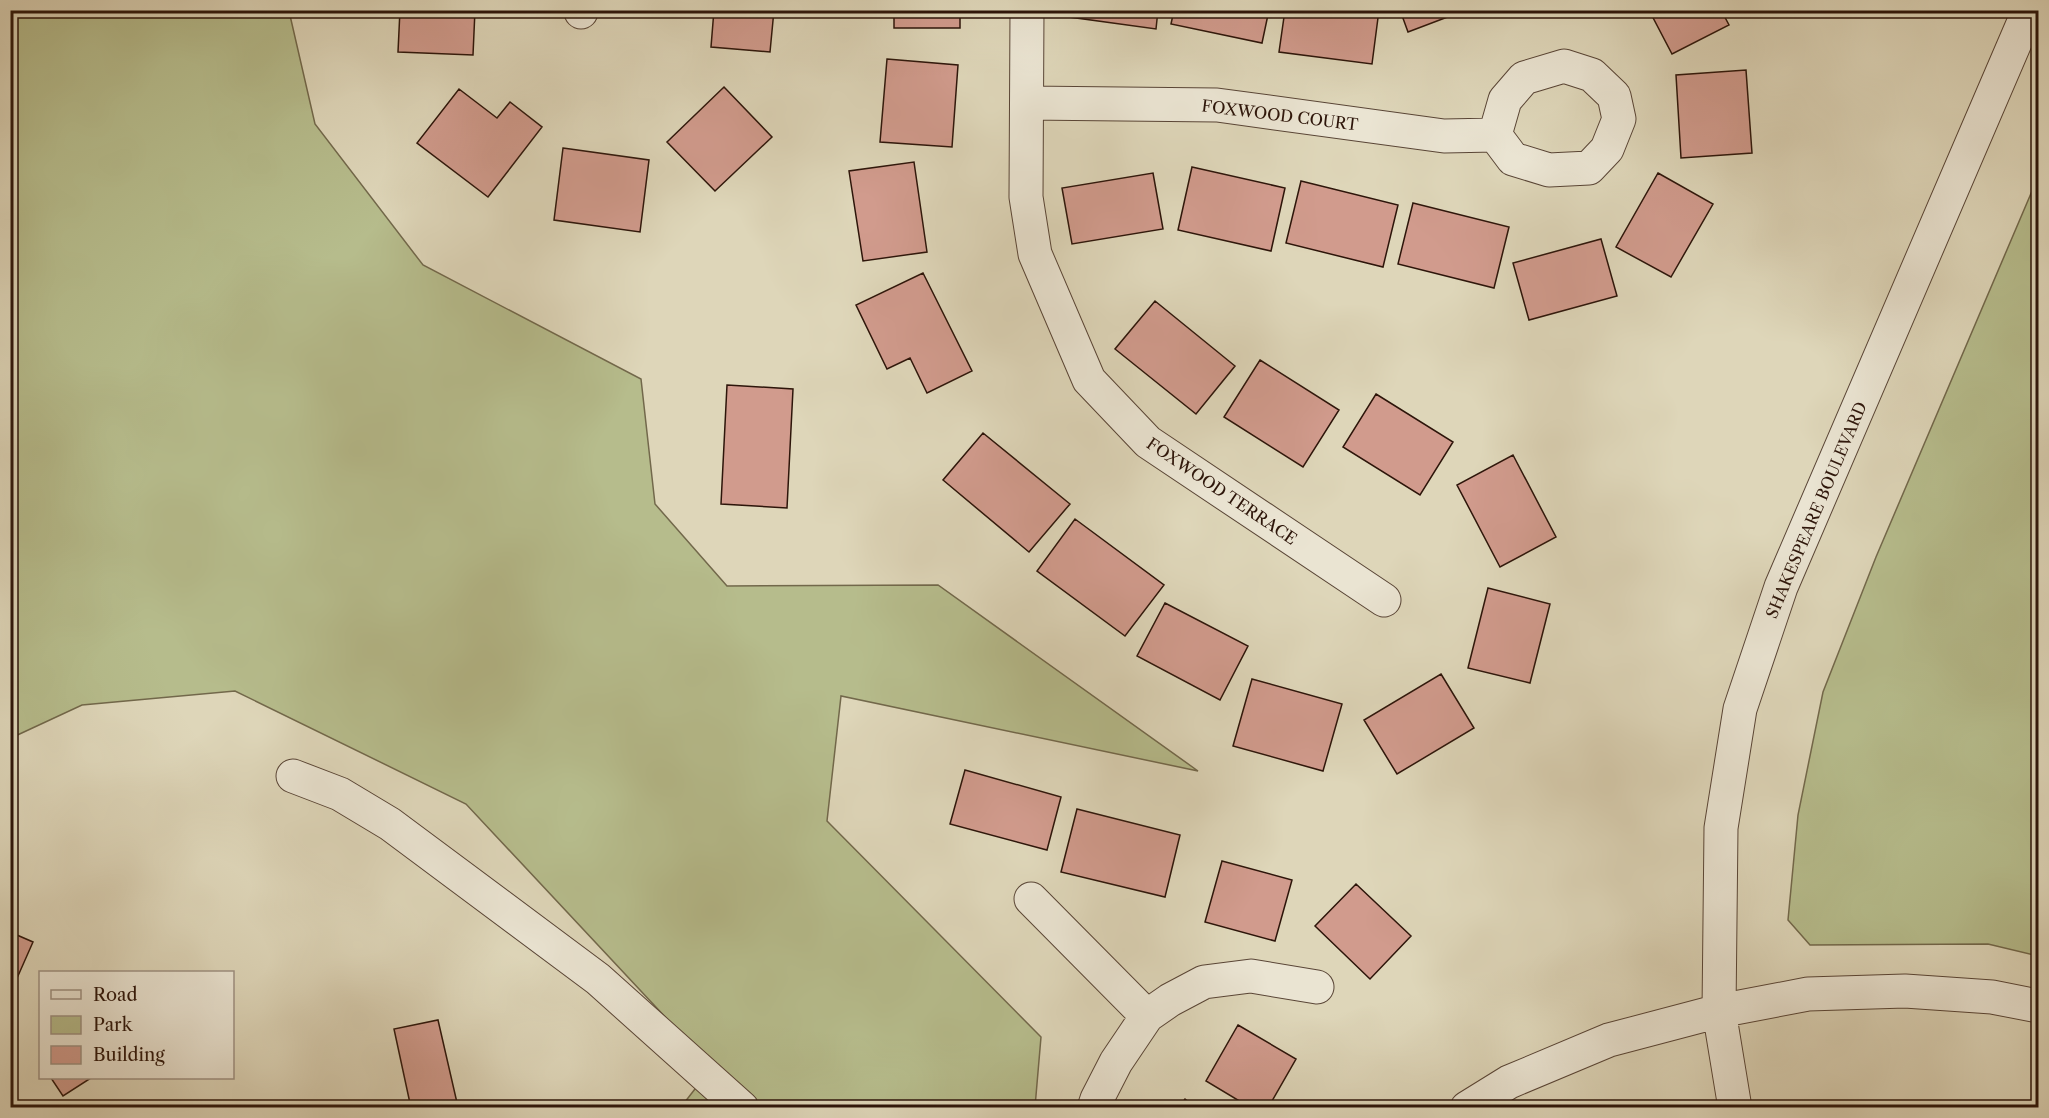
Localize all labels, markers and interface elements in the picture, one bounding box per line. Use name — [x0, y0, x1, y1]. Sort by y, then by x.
street label: FOXWOOD COURT — [1201, 95, 1359, 135]
street label: SHAKESPEARE BOULEVARD — [1761, 399, 1871, 621]
street label: FOXWOOD TERRACE — [1143, 433, 1301, 549]
legend — [39, 971, 234, 1079]
text: Road — [93, 984, 138, 1006]
text: Park — [93, 1014, 134, 1036]
text: Building — [93, 1044, 165, 1066]

